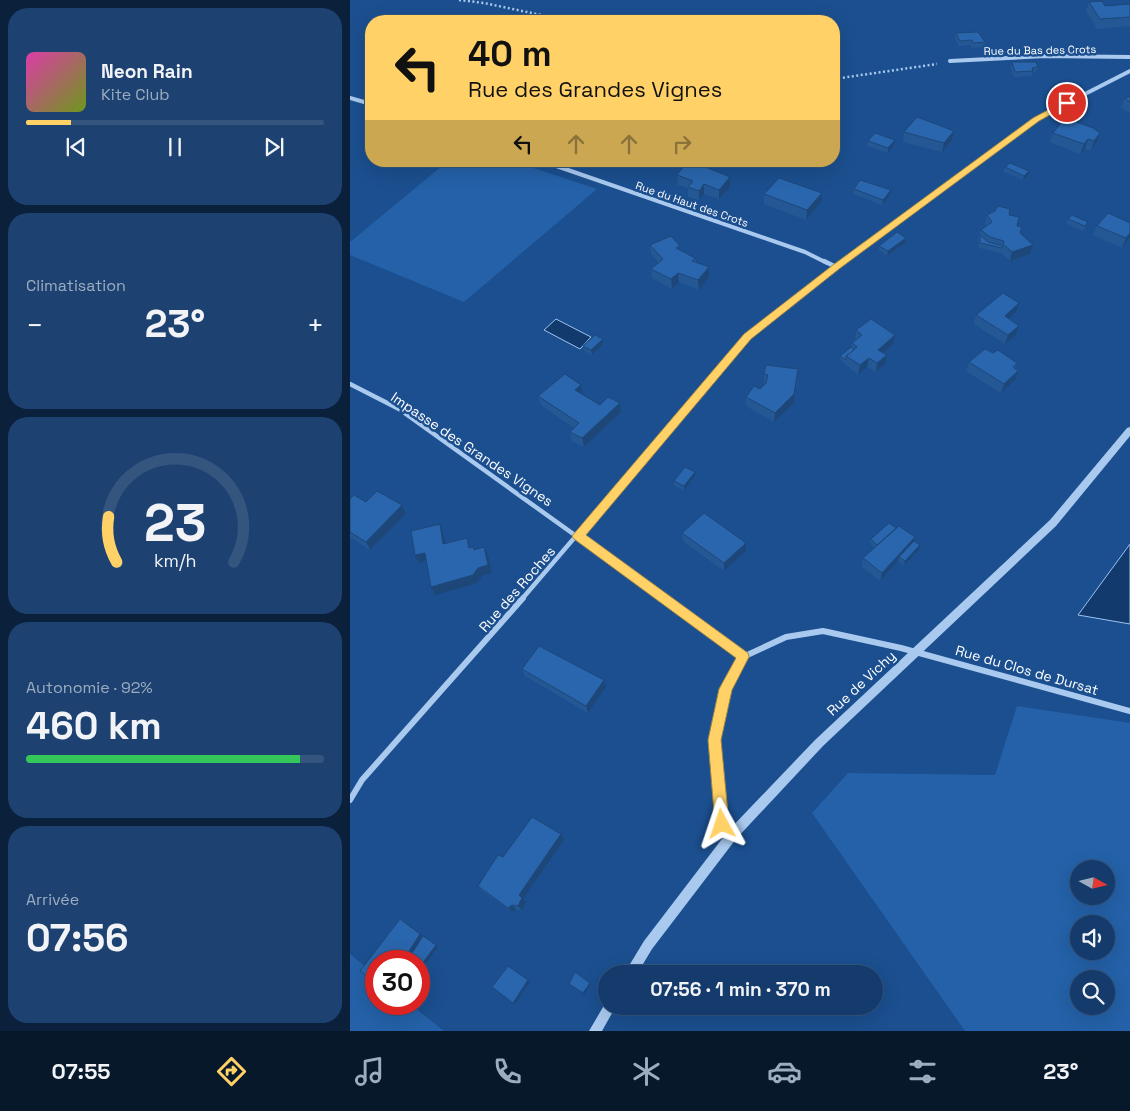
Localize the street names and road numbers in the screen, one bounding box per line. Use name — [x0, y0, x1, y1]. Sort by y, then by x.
street label: Rue du Bas des Crots — [984, 42, 1097, 58]
street label: Rue du Haut des Crots — [634, 178, 750, 230]
street label: Impasse des Grandes Vignes — [387, 388, 557, 510]
street label: Rue des Roches — [475, 542, 559, 636]
street label: Rue du Clos de Dursat — [953, 641, 1101, 699]
street label: Rue de Vichy — [823, 647, 899, 719]

